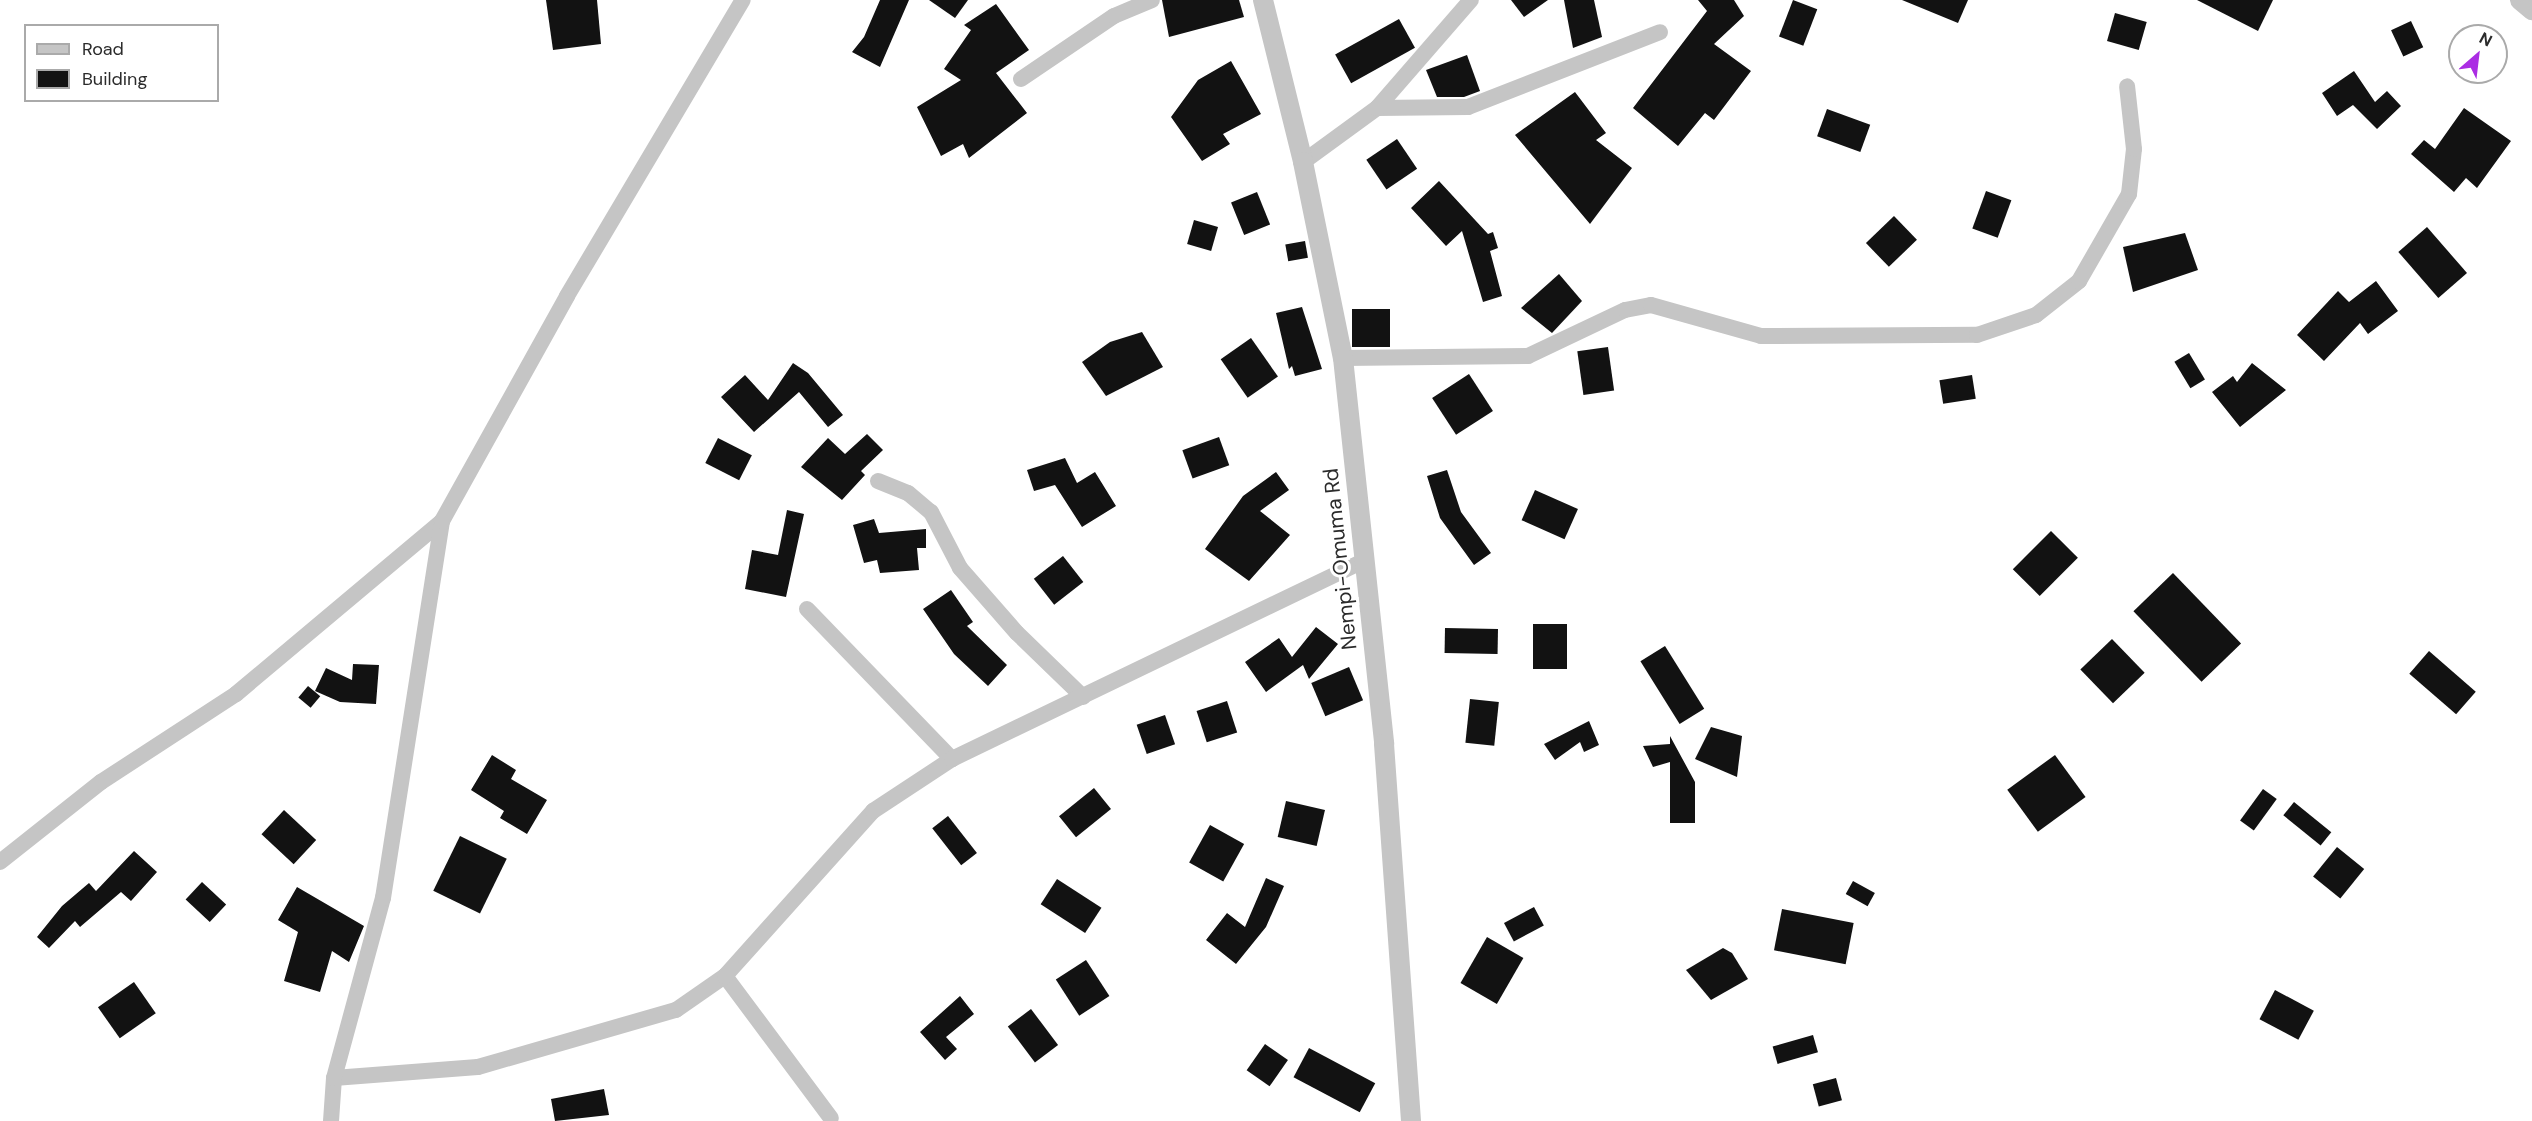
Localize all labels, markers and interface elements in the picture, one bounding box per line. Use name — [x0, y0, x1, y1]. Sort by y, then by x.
legend — [24, 24, 219, 102]
north arrow — [2448, 24, 2508, 84]
text: N — [2476, 27, 2496, 51]
text: Road — [82, 37, 124, 61]
text: Building — [82, 67, 147, 91]
street label: Nempi-Omuma Rd — [1318, 467, 1362, 651]

